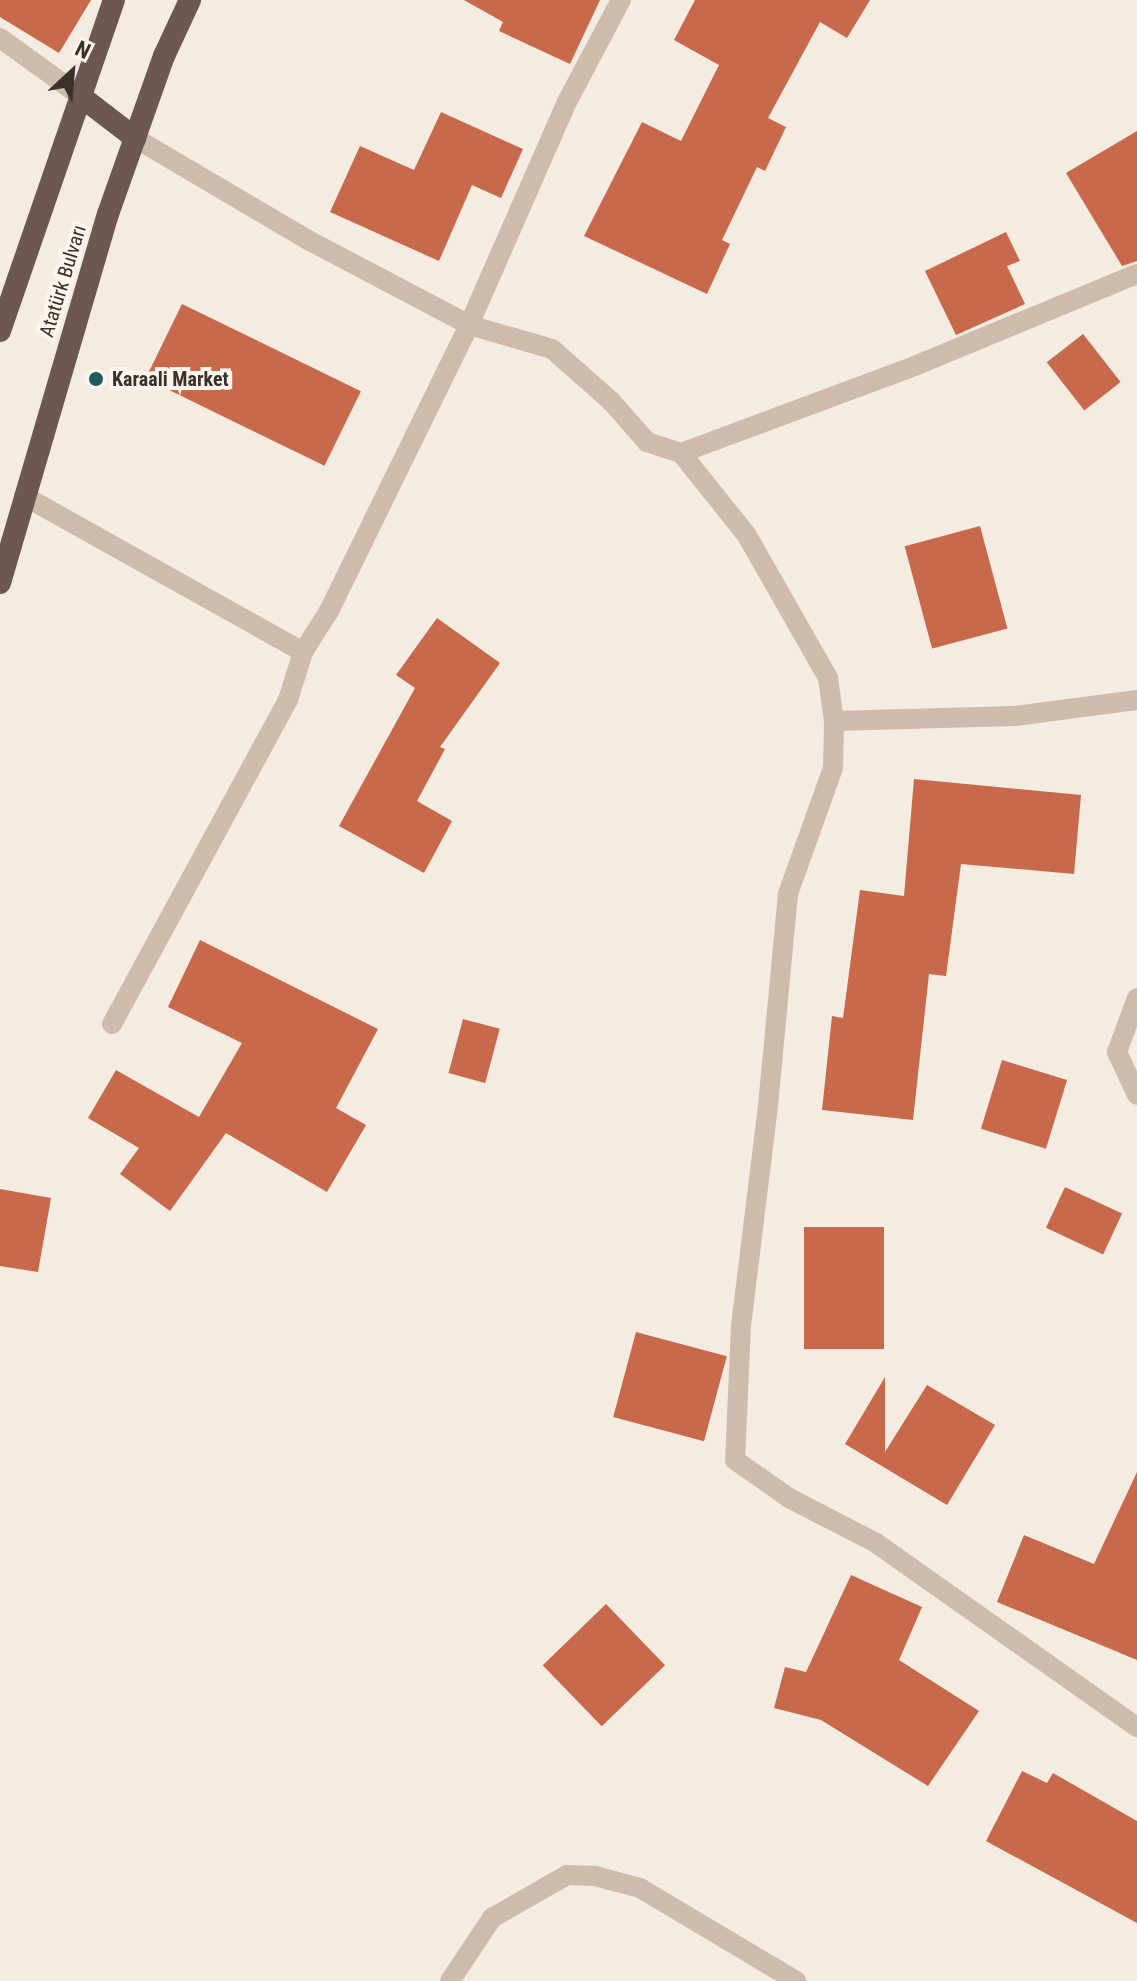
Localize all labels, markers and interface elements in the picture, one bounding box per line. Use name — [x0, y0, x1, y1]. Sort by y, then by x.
north arrow — [32, 32, 112, 112]
text: N — [71, 36, 94, 64]
street label: Atatürk Bulvarı — [35, 222, 91, 340]
place label: Karaali Market — [112, 367, 229, 391]
marker: Karaali Market — [87, 370, 105, 388]

